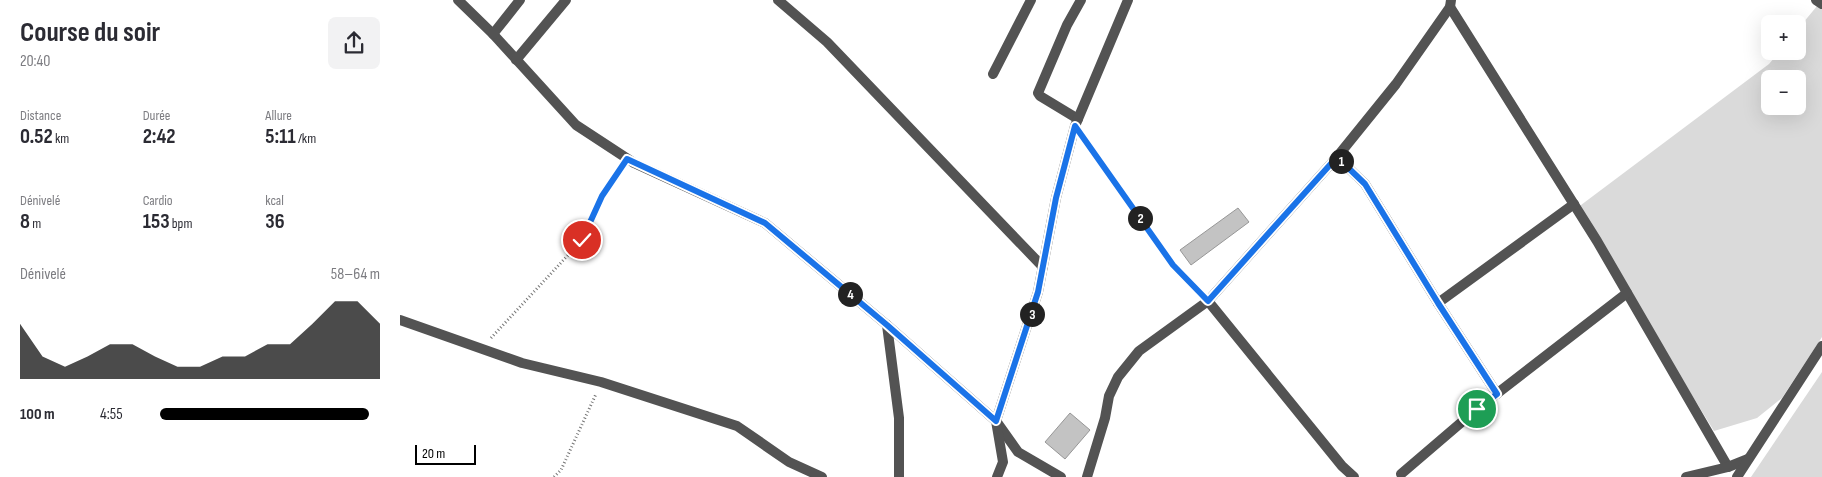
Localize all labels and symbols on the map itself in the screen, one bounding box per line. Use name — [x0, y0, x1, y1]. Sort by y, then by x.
pin: 1 — [1328, 148, 1354, 174]
pin: 2 — [1128, 206, 1152, 230]
pin — [561, 219, 603, 261]
pin: 4 — [838, 282, 862, 306]
pin: 3 — [1020, 302, 1044, 326]
pin — [1456, 388, 1498, 430]
scale bar — [415, 442, 476, 465]

